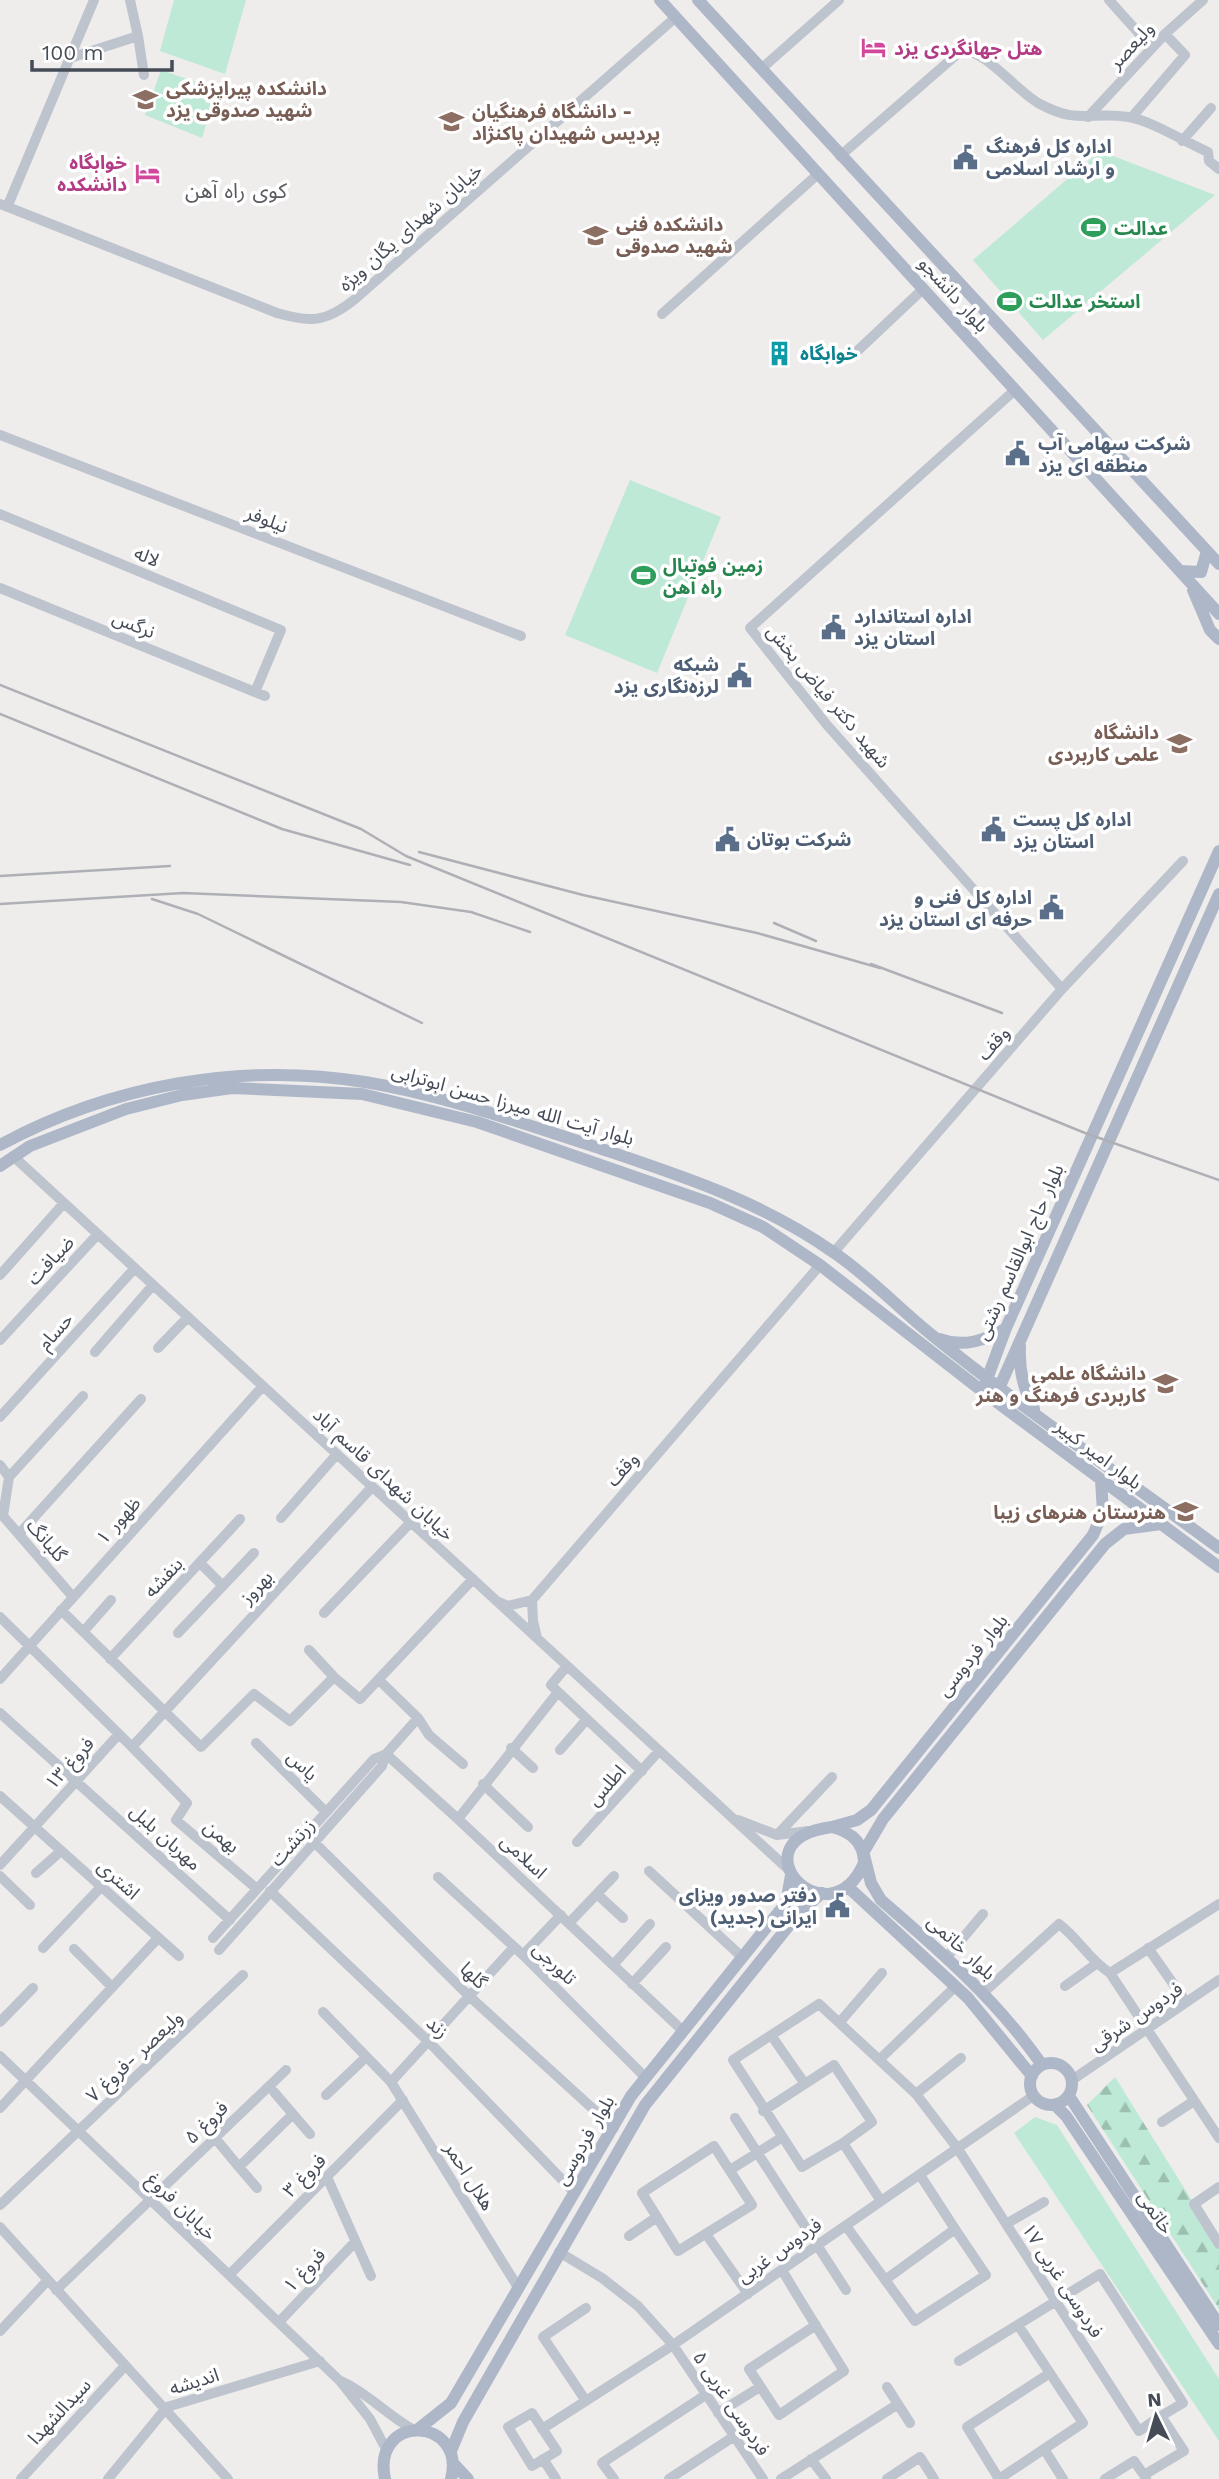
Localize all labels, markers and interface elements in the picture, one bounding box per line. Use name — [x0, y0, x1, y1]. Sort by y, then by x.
street label: ولیعصر — [1103, 17, 1159, 74]
scale bar — [32, 28, 172, 72]
hotel icon: هتل جهانگردی یزد — [860, 34, 888, 62]
place label: هتل جهانگردی یزد — [894, 37, 1042, 60]
text: 100 m — [42, 40, 104, 65]
place label: دانشکده پیراپزشکی شهید صدوقی یزد — [166, 77, 327, 122]
school or university icon: دانشکده پیراپزشکی شهید صدوقی یزد — [132, 85, 160, 113]
place label: دانشگاه فرهنگیان - پردیس شهیدان پاکنژاد — [472, 100, 660, 146]
school or university icon: دانشگاه فرهنگیان - پردیس شهیدان پاکنژاد — [438, 108, 466, 136]
place label: اداره کل فرهنگ و ارشاد اسلامی — [986, 135, 1115, 180]
public building icon: اداره کل فرهنگ و ارشاد اسلامی — [952, 143, 980, 171]
place label: خوابگاه دانشکده — [57, 151, 127, 196]
hotel icon: خوابگاه دانشکده — [133, 159, 161, 187]
street label: خیابان شهدای یگان ویژه — [334, 159, 487, 296]
district label: کوی راه آهن — [185, 178, 287, 203]
place label: دانشکده فنی شهید صدوقی — [616, 213, 733, 258]
sports icon: عدالت — [1080, 214, 1108, 242]
place label: عدالت — [1114, 217, 1168, 240]
school or university icon: دانشکده فنی شهید صدوقی — [582, 221, 610, 249]
street label: بلوار دانشجو — [914, 252, 994, 337]
sports icon: استخر عدالت — [995, 287, 1023, 315]
place label: استخر عدالت — [1029, 290, 1140, 313]
building icon: خوابگاه — [766, 339, 794, 367]
place label: خوابگاه — [800, 342, 858, 365]
place label: شرکت سهامی آب منطقه ای یزد — [1038, 432, 1191, 477]
public building icon: شرکت سهامی آب منطقه ای یزد — [1004, 440, 1032, 468]
street label: نیلوفر — [242, 501, 291, 538]
street label: لاله — [131, 541, 163, 572]
place label: زمین فوتبال راه آهن — [663, 554, 763, 599]
sports icon: زمین فوتبال راه آهن — [629, 562, 657, 590]
place label: اداره استاندارد استان یزد — [854, 605, 972, 650]
street label: نرگس — [109, 606, 158, 643]
public building icon: اداره استاندارد استان یزد — [820, 613, 848, 641]
street label: شهید دکتر فیاض بخش — [762, 620, 895, 773]
place label: شبکه لرزه‌نگاری یزد — [614, 653, 719, 698]
public building icon: شبکه لرزه‌نگاری یزد — [725, 661, 753, 689]
place label: دانشگاه علمی کاربردی — [1048, 721, 1159, 766]
school or university icon: دانشگاه علمی کاربردی — [1165, 729, 1193, 757]
place label: اداره کل پست استان یزد — [1013, 808, 1132, 853]
public building icon: اداره کل پست استان یزد — [979, 816, 1007, 844]
public building icon: شرکت بوتان — [713, 825, 741, 853]
place label: شرکت بوتان — [747, 828, 852, 851]
place label: اداره کل فنی و حرفه ای استان یزد — [879, 886, 1032, 931]
public building icon: اداره کل فنی و حرفه ای استان یزد — [1038, 894, 1066, 922]
street label: وقف — [972, 1021, 1014, 1065]
street label: بلوار آیت الله میرزا حسن ابوترابی — [389, 1059, 637, 1150]
street label: بلوار حاج ابوالقاسم رشتی — [970, 1161, 1071, 1345]
street label: ضیافت — [22, 1231, 79, 1290]
street label: حسام — [33, 1308, 80, 1357]
place label: دانشگاه علمی کاربردی فرهنگ و هنر — [975, 1362, 1146, 1407]
school or university icon: دانشگاه علمی کاربردی فرهنگ و هنر — [1152, 1370, 1180, 1398]
street label: خیابان شهدای قاسم آباد — [306, 1403, 459, 1548]
street label: بلوار امیر کبیر — [1050, 1414, 1146, 1494]
street label: وقف — [601, 1447, 643, 1491]
street label: ظهور ۱ — [91, 1492, 146, 1549]
school or university icon: هنرستان هنرهای زیبا — [1172, 1498, 1200, 1526]
place label: هنرستان هنرهای زیبا — [993, 1501, 1166, 1524]
street label: گلبانگ — [22, 1514, 72, 1567]
street label: بنفشه — [139, 1553, 188, 1602]
street label: بهروز — [234, 1566, 278, 1610]
street label: بلوار فردوسی — [932, 1609, 1013, 1701]
street label: فروغ ۱۳ — [40, 1732, 100, 1796]
street label: یاس — [282, 1745, 323, 1786]
street label: اطلس — [582, 1760, 631, 1811]
street label: مهربان بلبل — [125, 1799, 206, 1875]
street label: زرتشت — [265, 1814, 320, 1871]
street label: بهمن — [199, 1815, 244, 1858]
street label: اسلامی — [496, 1829, 552, 1883]
street label: اشتری — [93, 1855, 144, 1904]
place label: دفتر صدور ویزای ایرانی (جدید) — [679, 1884, 817, 1929]
public building icon: دفتر صدور ویزای ایرانی (جدید) — [823, 1892, 851, 1920]
street label: بلوار خاتمی — [923, 1910, 1001, 1985]
street label: تلورجی — [528, 1937, 581, 1990]
street label: گلها — [455, 1957, 493, 1994]
street label: فردوس شرقی — [1086, 1977, 1187, 2056]
street label: ولیعصر -فروغ ۷ — [81, 2006, 189, 2108]
street label: زند — [422, 2012, 453, 2043]
street label: بلوار فردوسی — [550, 2091, 619, 2189]
street label: فروغ ۵ — [180, 2096, 234, 2150]
street label: هلال احمر — [439, 2137, 500, 2215]
street label: فروغ ۳ — [278, 2149, 332, 2203]
street label: خیابان فروغ — [141, 2167, 221, 2247]
street label: خاتمی — [1133, 2186, 1178, 2238]
street label: فردوس غربی — [733, 2213, 826, 2288]
street label: فردوسی غربی ۱۷ — [1017, 2219, 1108, 2342]
street label: فروغ ۱ — [278, 2244, 332, 2298]
street label: فردوسی غربی ۵ — [688, 2347, 775, 2460]
street label: اندیشه — [166, 2363, 222, 2400]
street label: سیدالشهدا — [23, 2374, 96, 2449]
north arrow — [1121, 2381, 1191, 2451]
text: N — [1147, 2387, 1163, 2412]

